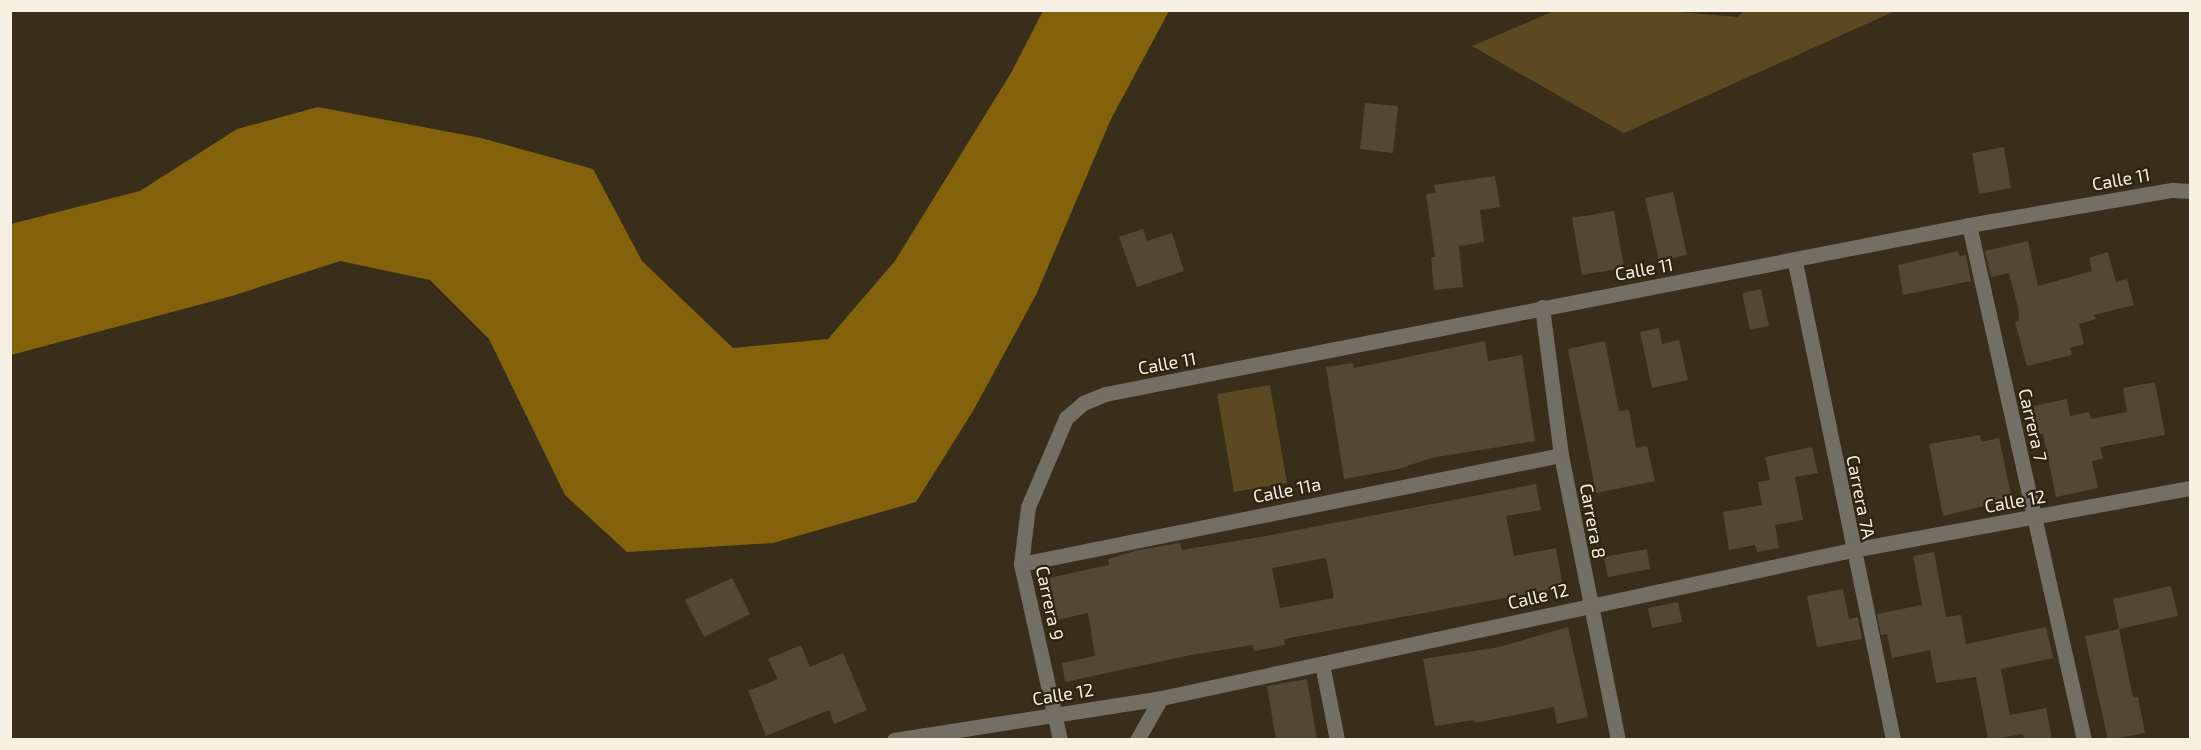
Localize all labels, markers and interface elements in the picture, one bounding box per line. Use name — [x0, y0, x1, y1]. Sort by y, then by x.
street label: Calle 11 — [2090, 163, 2152, 195]
street label: Calle 11 — [1613, 253, 1675, 285]
street label: Calle 11 — [1136, 347, 1198, 379]
street label: Carrera 7 — [2014, 386, 2052, 464]
street label: Carrera 7A — [1842, 453, 1880, 541]
street label: Calle 11a — [1251, 473, 1323, 507]
street label: Carrera 8 — [1576, 482, 1610, 560]
street label: Calle 12 — [1983, 485, 2047, 517]
street label: Carrera 9 — [1032, 564, 1068, 642]
street label: Calle 12 — [1505, 579, 1571, 613]
street label: Calle 12 — [1031, 678, 1095, 710]

